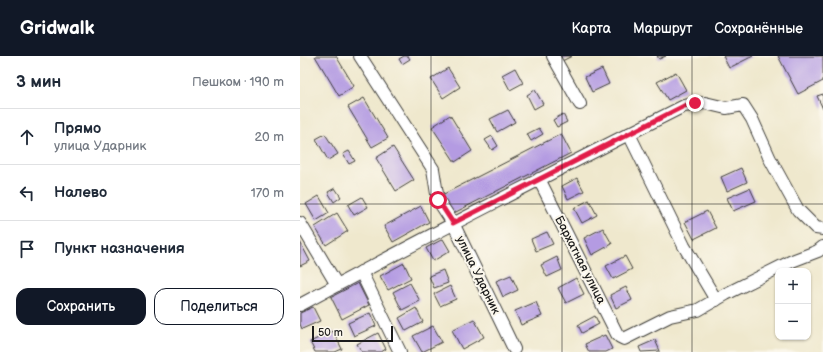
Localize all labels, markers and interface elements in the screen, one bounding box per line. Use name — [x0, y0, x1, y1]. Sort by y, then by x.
text: Gridwalk — [20, 17, 95, 40]
text: Карта — [572, 20, 611, 37]
text: Маршрут — [633, 20, 693, 37]
text: Сохранённые — [715, 20, 803, 37]
text: 3 мин — [16, 72, 61, 92]
text: Пешком · 190 m — [192, 74, 284, 90]
route end — [686, 94, 704, 112]
text: Прямо — [54, 119, 101, 138]
icon: ahead — [16, 126, 38, 148]
text: 20 m — [254, 129, 284, 145]
text: улица Ударник — [54, 138, 146, 154]
icon: left — [16, 182, 38, 204]
text: Налево — [54, 183, 107, 202]
text: 170 m — [251, 185, 284, 201]
route start — [429, 191, 447, 209]
street label: Бархатная улица — [551, 213, 609, 307]
street label: улица Ударник — [453, 233, 504, 317]
icon: arrive — [16, 238, 38, 260]
text: Пункт назначения — [54, 239, 185, 258]
map controls — [775, 268, 811, 340]
button: + — [775, 268, 811, 304]
button: Сохранить — [16, 288, 146, 325]
button: Поделиться — [154, 288, 284, 325]
button: − — [775, 304, 811, 340]
scale bar — [312, 324, 393, 343]
text: 50 m — [318, 326, 343, 339]

